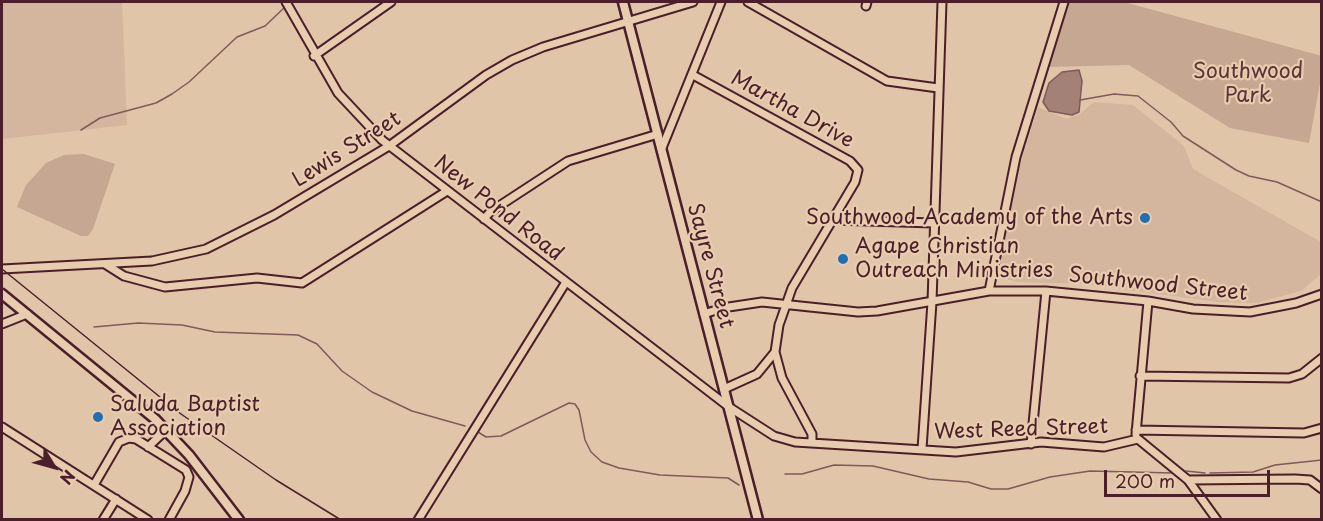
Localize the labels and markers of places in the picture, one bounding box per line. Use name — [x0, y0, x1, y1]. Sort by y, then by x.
place label: Southwood Academy of the Arts — [806, 205, 1133, 231]
marker: Southwood Academy of the Arts — [1138, 211, 1152, 225]
place label: Agape Christian Outreach Ministries — [855, 234, 1053, 284]
marker: Agape Christian Outreach Ministries — [836, 252, 850, 266]
place label: Saluda Baptist Association — [110, 392, 260, 442]
marker: Saluda Baptist Association — [91, 410, 105, 424]

